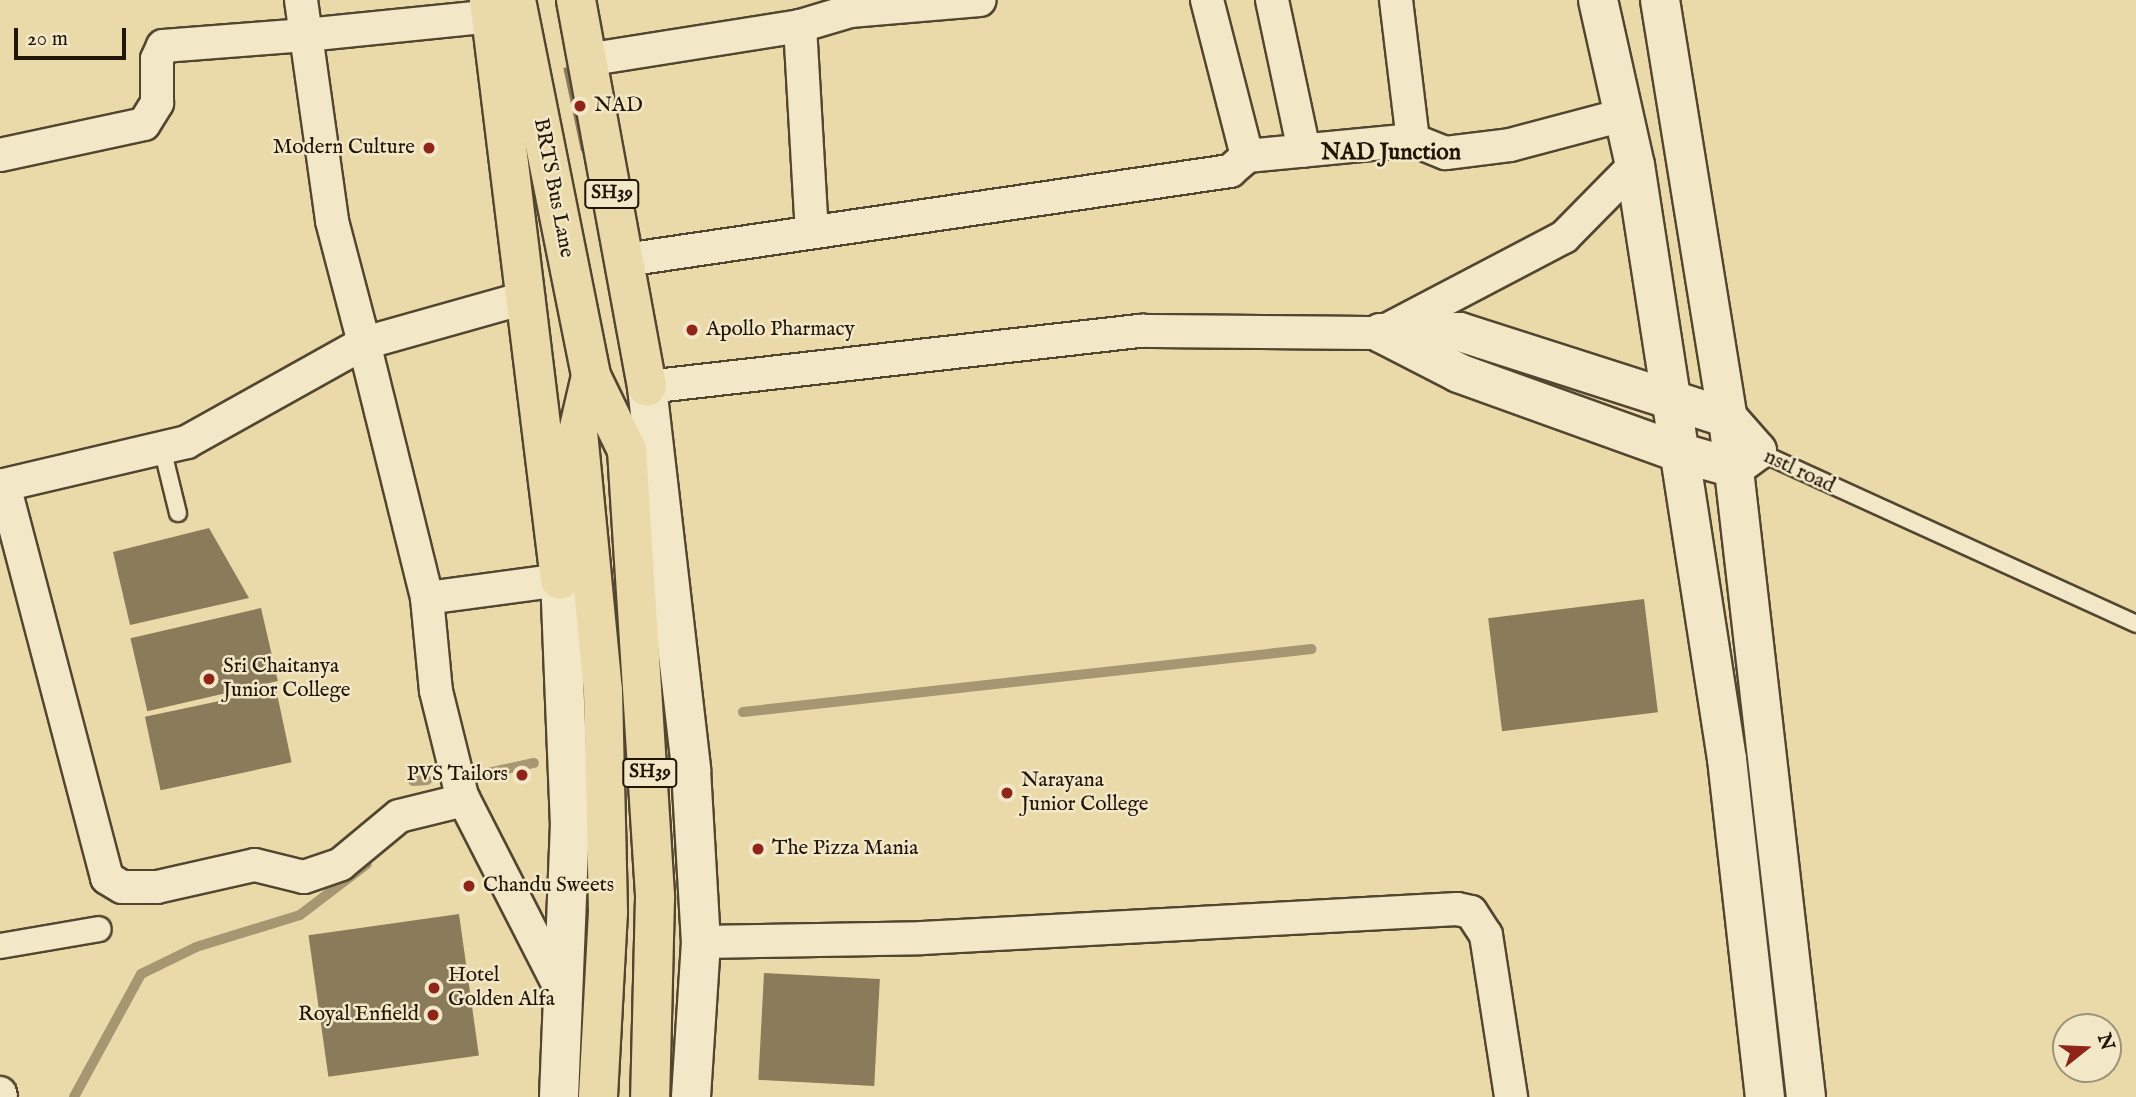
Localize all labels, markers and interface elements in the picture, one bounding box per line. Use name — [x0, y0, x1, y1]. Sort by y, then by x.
scale bar — [18, 14, 130, 58]
text: 20 m — [27, 26, 68, 53]
place label: NAD — [594, 93, 643, 119]
marker: NAD — [572, 98, 588, 114]
street label: BRTS Bus Lane — [527, 116, 579, 260]
place label: Modern Culture — [273, 135, 415, 161]
district label: NAD Junction — [1321, 139, 1461, 167]
marker: Modern Culture — [421, 140, 437, 156]
road number: SH39 — [584, 178, 640, 210]
place label: Apollo Pharmacy — [706, 317, 855, 343]
marker: Apollo Pharmacy — [684, 322, 700, 338]
street label: nstl road — [1759, 445, 1839, 499]
place label: Sri Chaitanya Junior College — [223, 654, 350, 704]
marker: Sri Chaitanya Junior College — [201, 671, 217, 687]
road number: SH39 — [622, 758, 678, 788]
place label: PVS Tailors — [406, 762, 508, 788]
marker: PVS Tailors — [514, 767, 530, 783]
place label: Narayana Junior College — [1021, 768, 1148, 818]
marker: Narayana Junior College — [999, 785, 1015, 801]
place label: The Pizza Mania — [772, 836, 918, 862]
marker: The Pizza Mania — [750, 841, 766, 857]
place label: Chandu Sweets — [483, 873, 614, 899]
marker: Chandu Sweets — [461, 878, 477, 894]
place label: Hotel Golden Alfa — [448, 963, 555, 1013]
marker: Hotel Golden Alfa — [426, 980, 442, 996]
place label: Royal Enfield — [298, 1002, 419, 1028]
marker: Royal Enfield — [425, 1007, 441, 1023]
north arrow — [2052, 1013, 2122, 1083]
text: N — [2091, 1031, 2119, 1054]

